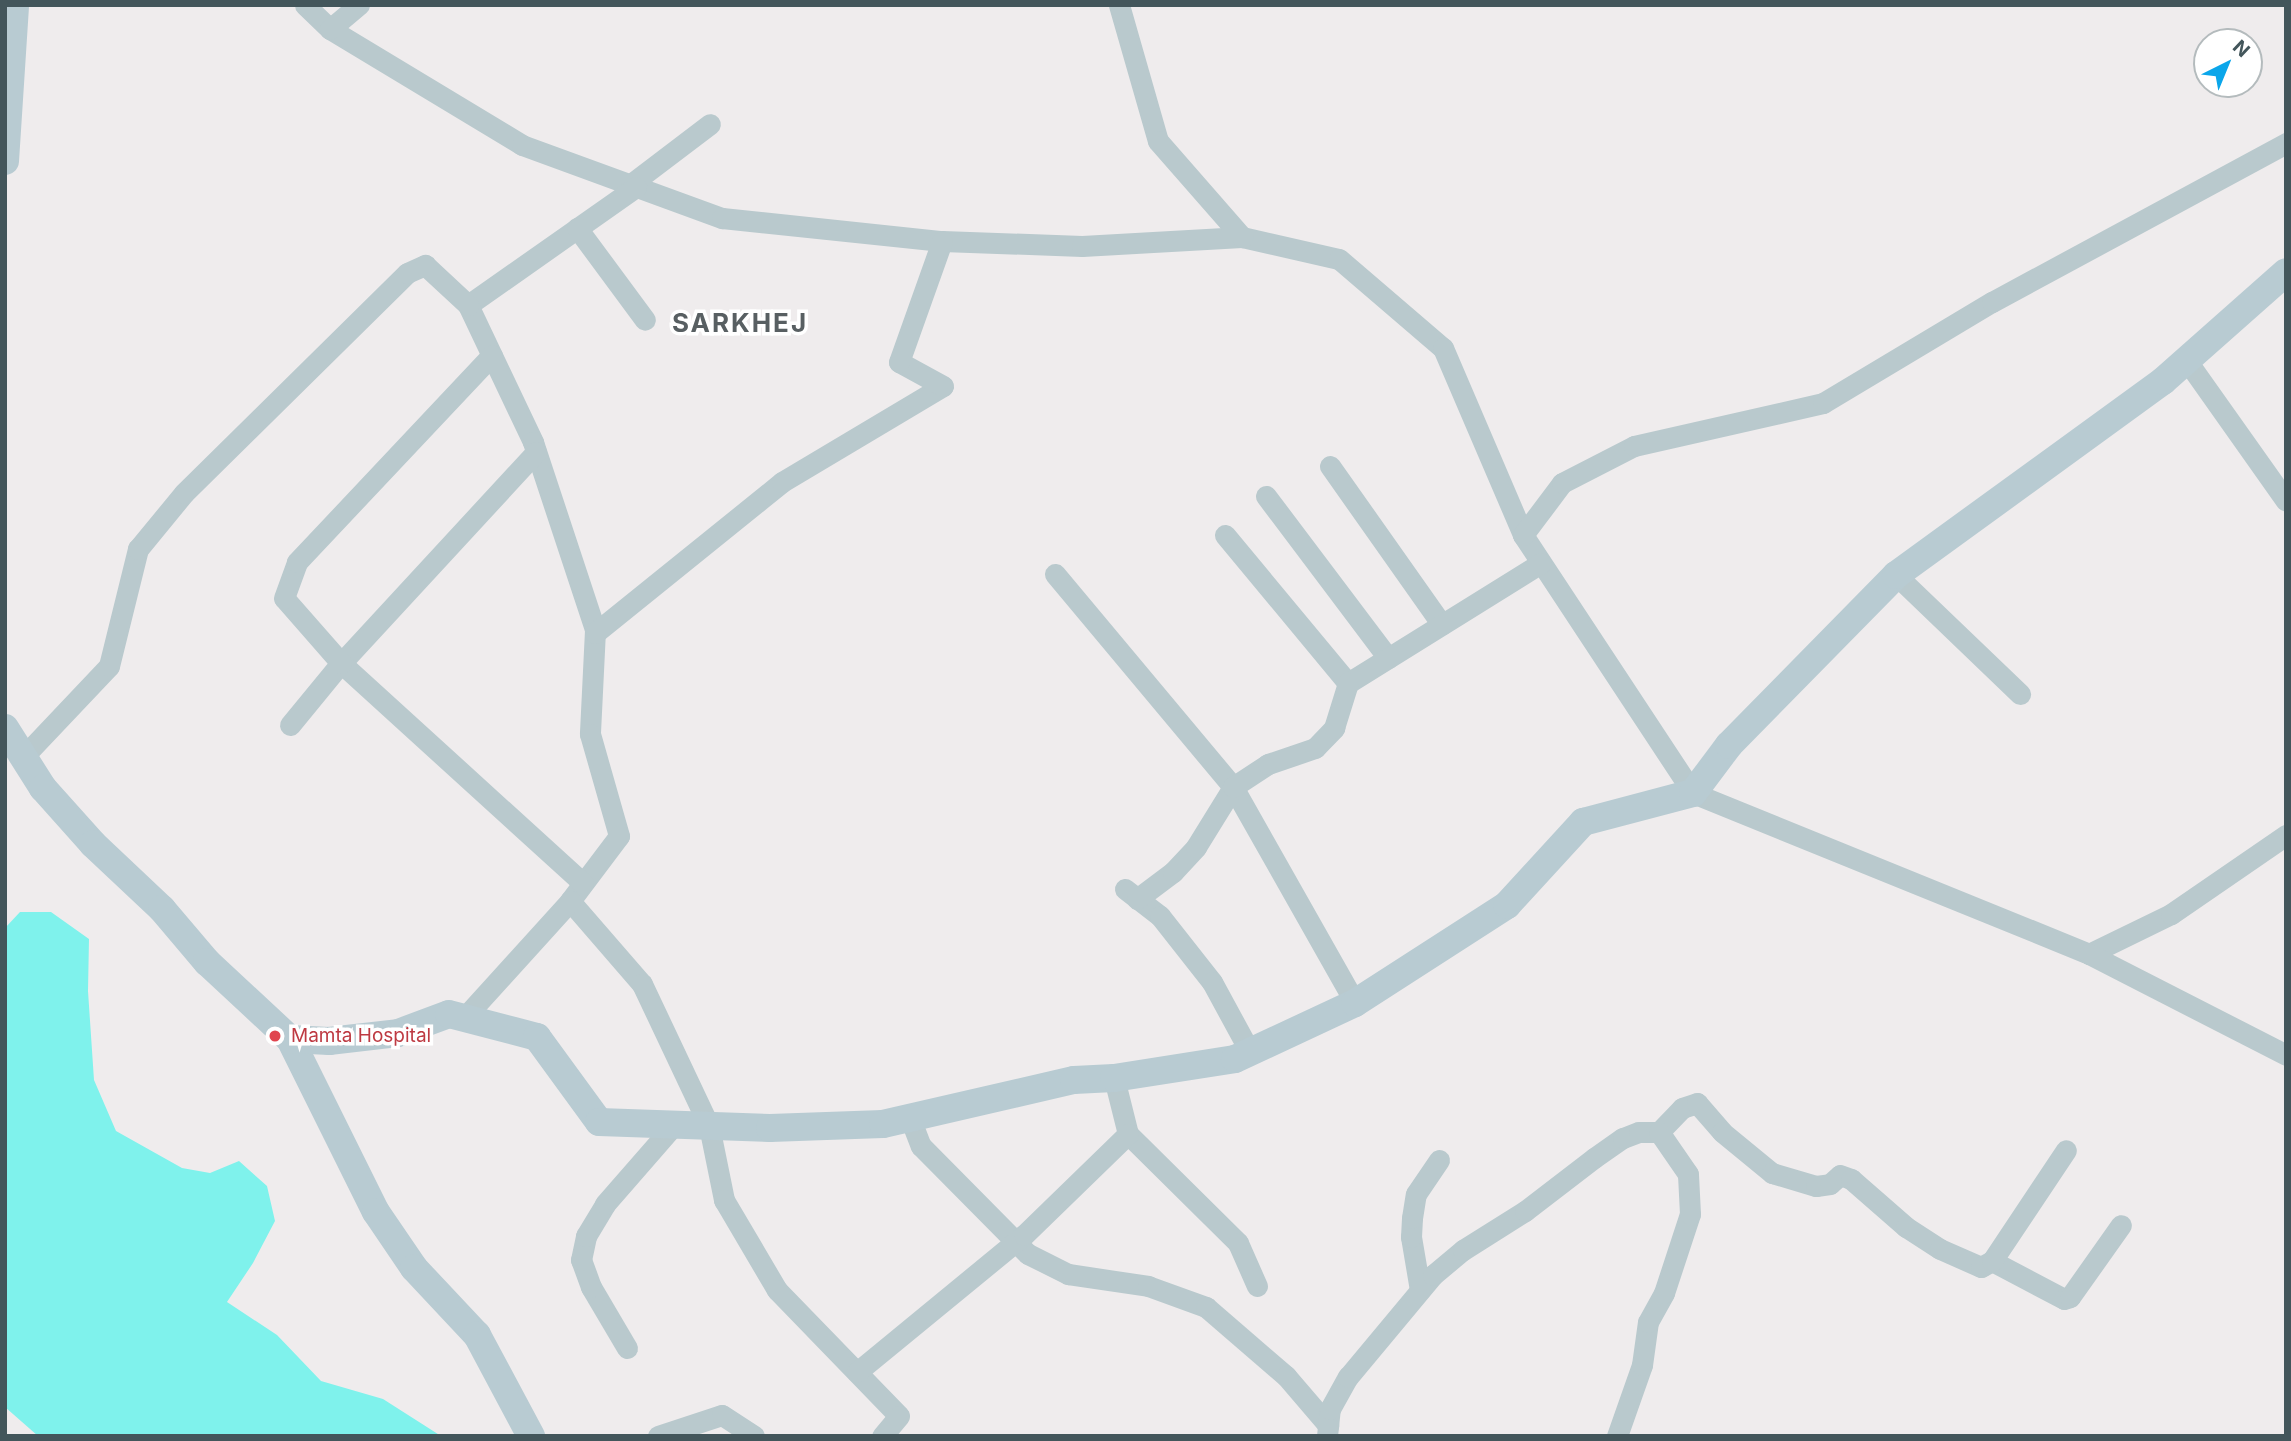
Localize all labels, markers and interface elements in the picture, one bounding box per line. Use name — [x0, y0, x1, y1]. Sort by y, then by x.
north arrow — [2193, 28, 2263, 98]
text: N — [2228, 35, 2254, 62]
district label: SARKHEJ — [673, 307, 807, 339]
place label: Mamta Hospital — [291, 1025, 431, 1047]
marker: Mamta Hospital — [265, 1026, 285, 1046]

